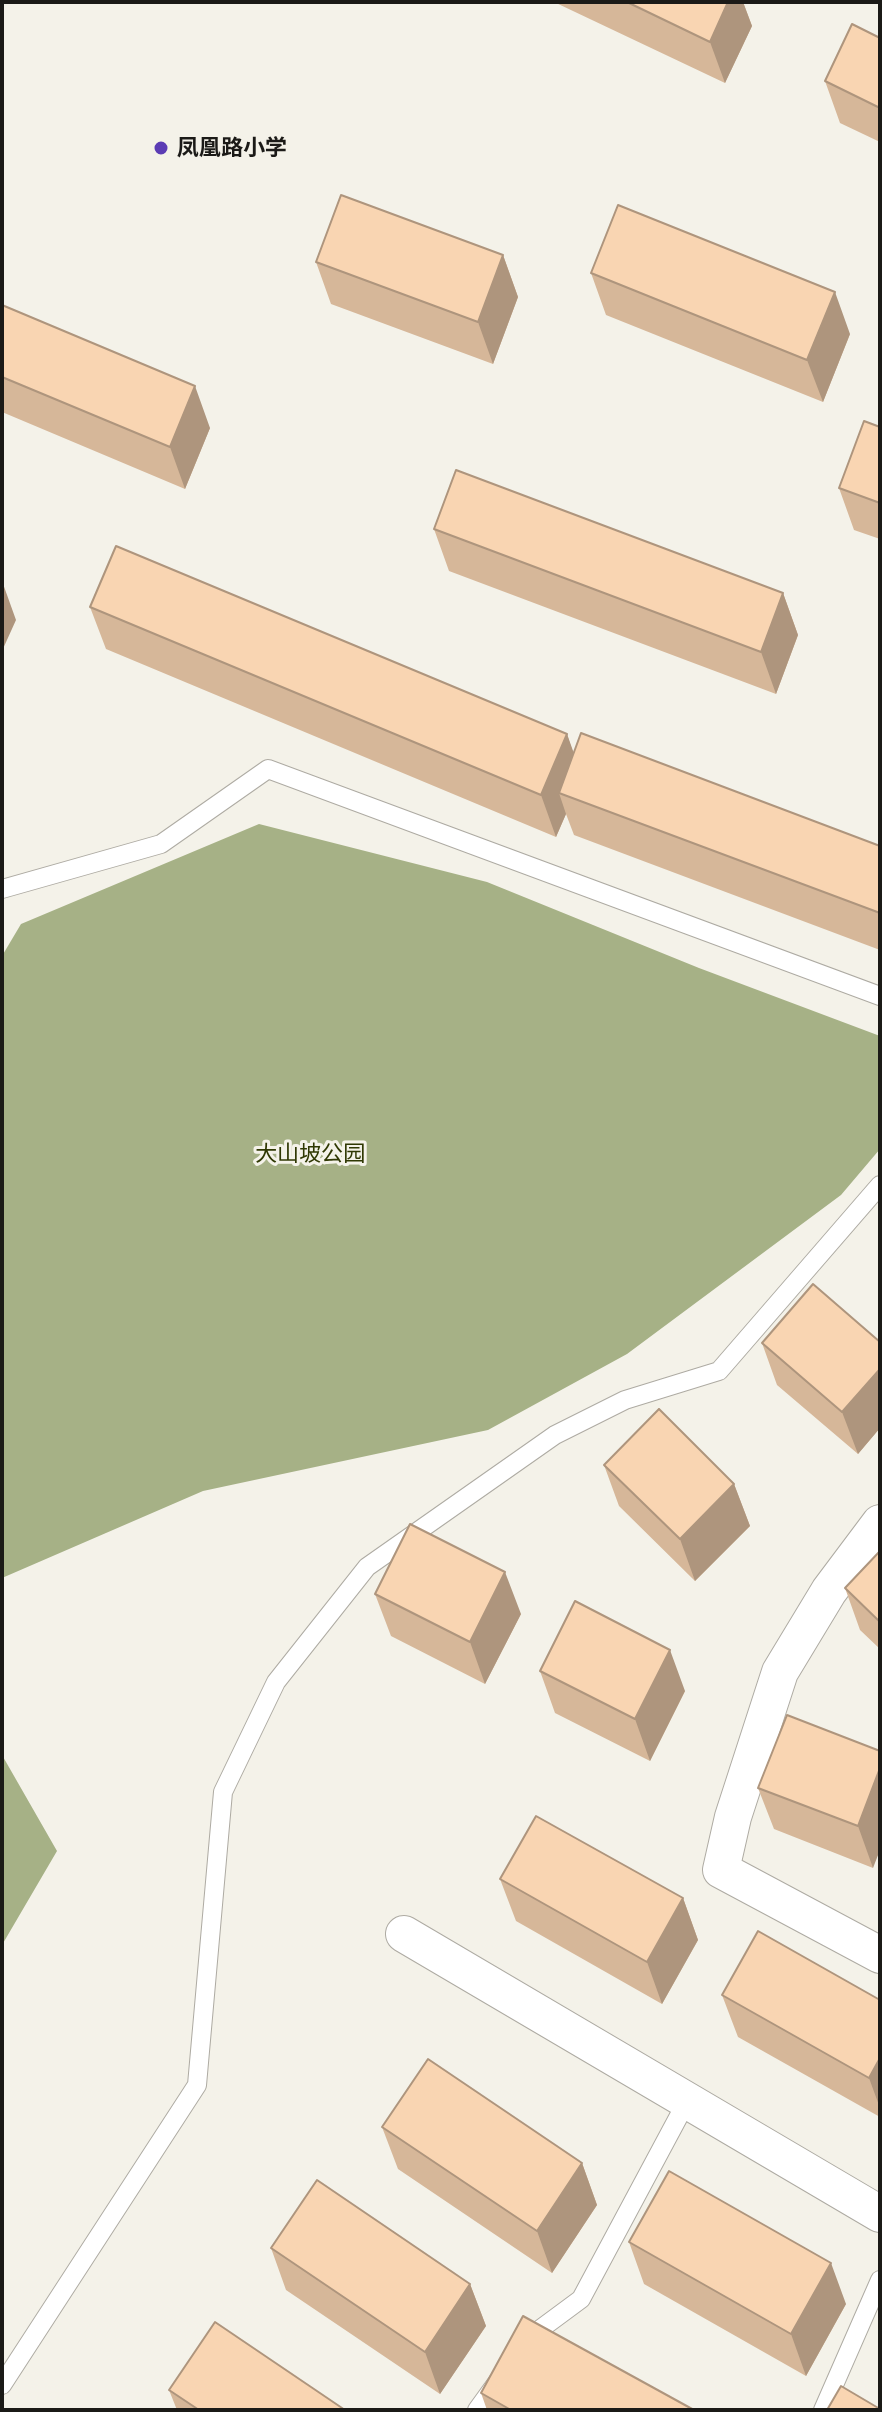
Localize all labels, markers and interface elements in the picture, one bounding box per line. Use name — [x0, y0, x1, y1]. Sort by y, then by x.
place label: 凤凰路小学 — [177, 135, 287, 161]
marker: 凤凰路小学 — [152, 139, 170, 157]
park label: 大山坡公园 — [255, 1141, 365, 1167]

